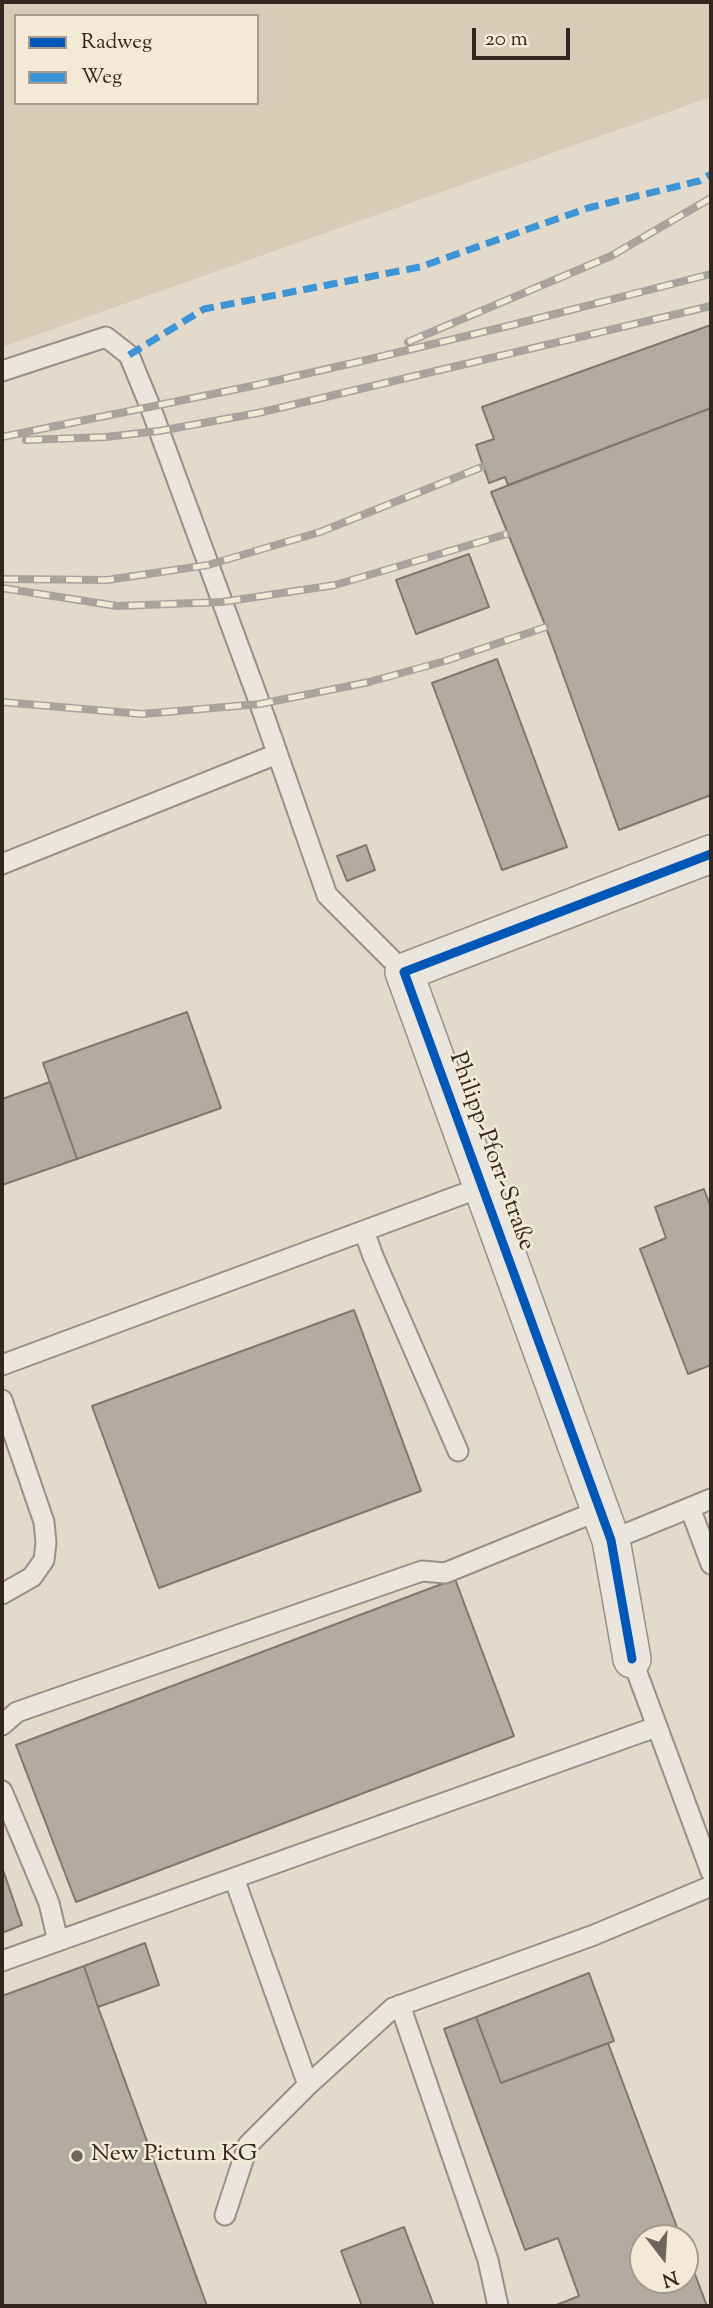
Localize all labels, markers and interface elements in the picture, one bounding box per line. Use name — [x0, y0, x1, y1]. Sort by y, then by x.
legend — [14, 14, 259, 105]
scale bar — [475, 14, 573, 58]
text: 20 m — [485, 25, 528, 55]
text: Radweg — [81, 28, 152, 58]
text: Weg — [81, 63, 122, 93]
street label: Philipp-Pforr-Straße — [441, 1049, 539, 1255]
place label: New Pictum KG — [91, 2142, 257, 2170]
marker: New Pictum KG — [69, 2148, 85, 2164]
north arrow — [629, 2224, 699, 2294]
text: N — [659, 2263, 681, 2293]

